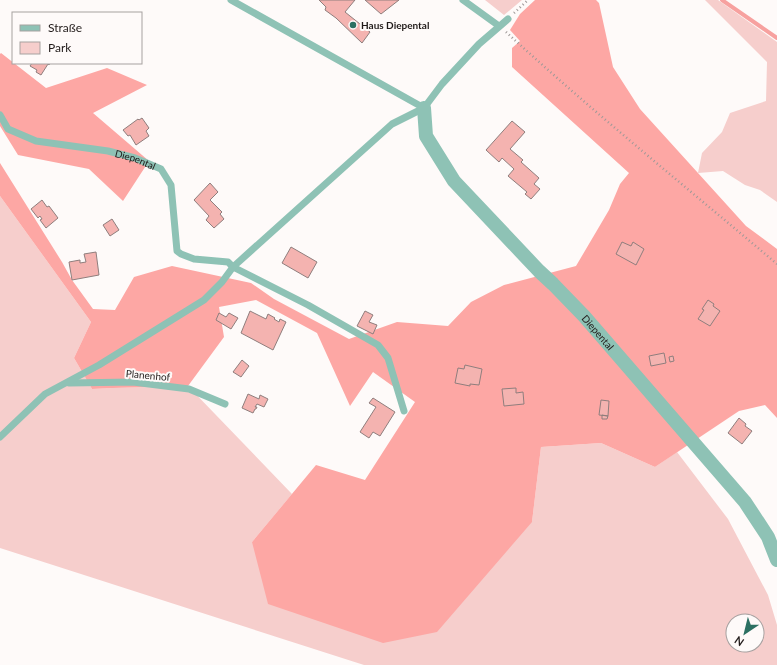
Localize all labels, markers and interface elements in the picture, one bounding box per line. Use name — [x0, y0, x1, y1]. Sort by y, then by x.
legend — [12, 12, 142, 64]
place label: Haus Diepental — [361, 19, 429, 31]
text: Straße — [48, 20, 82, 35]
marker: Haus Diepental — [348, 20, 358, 30]
text: Park — [48, 40, 72, 55]
street label: Diepental — [114, 147, 158, 172]
street label: Diepental — [580, 312, 617, 352]
street label: Planenhof — [125, 367, 171, 383]
north arrow — [725, 613, 765, 653]
text: N — [732, 634, 746, 649]

